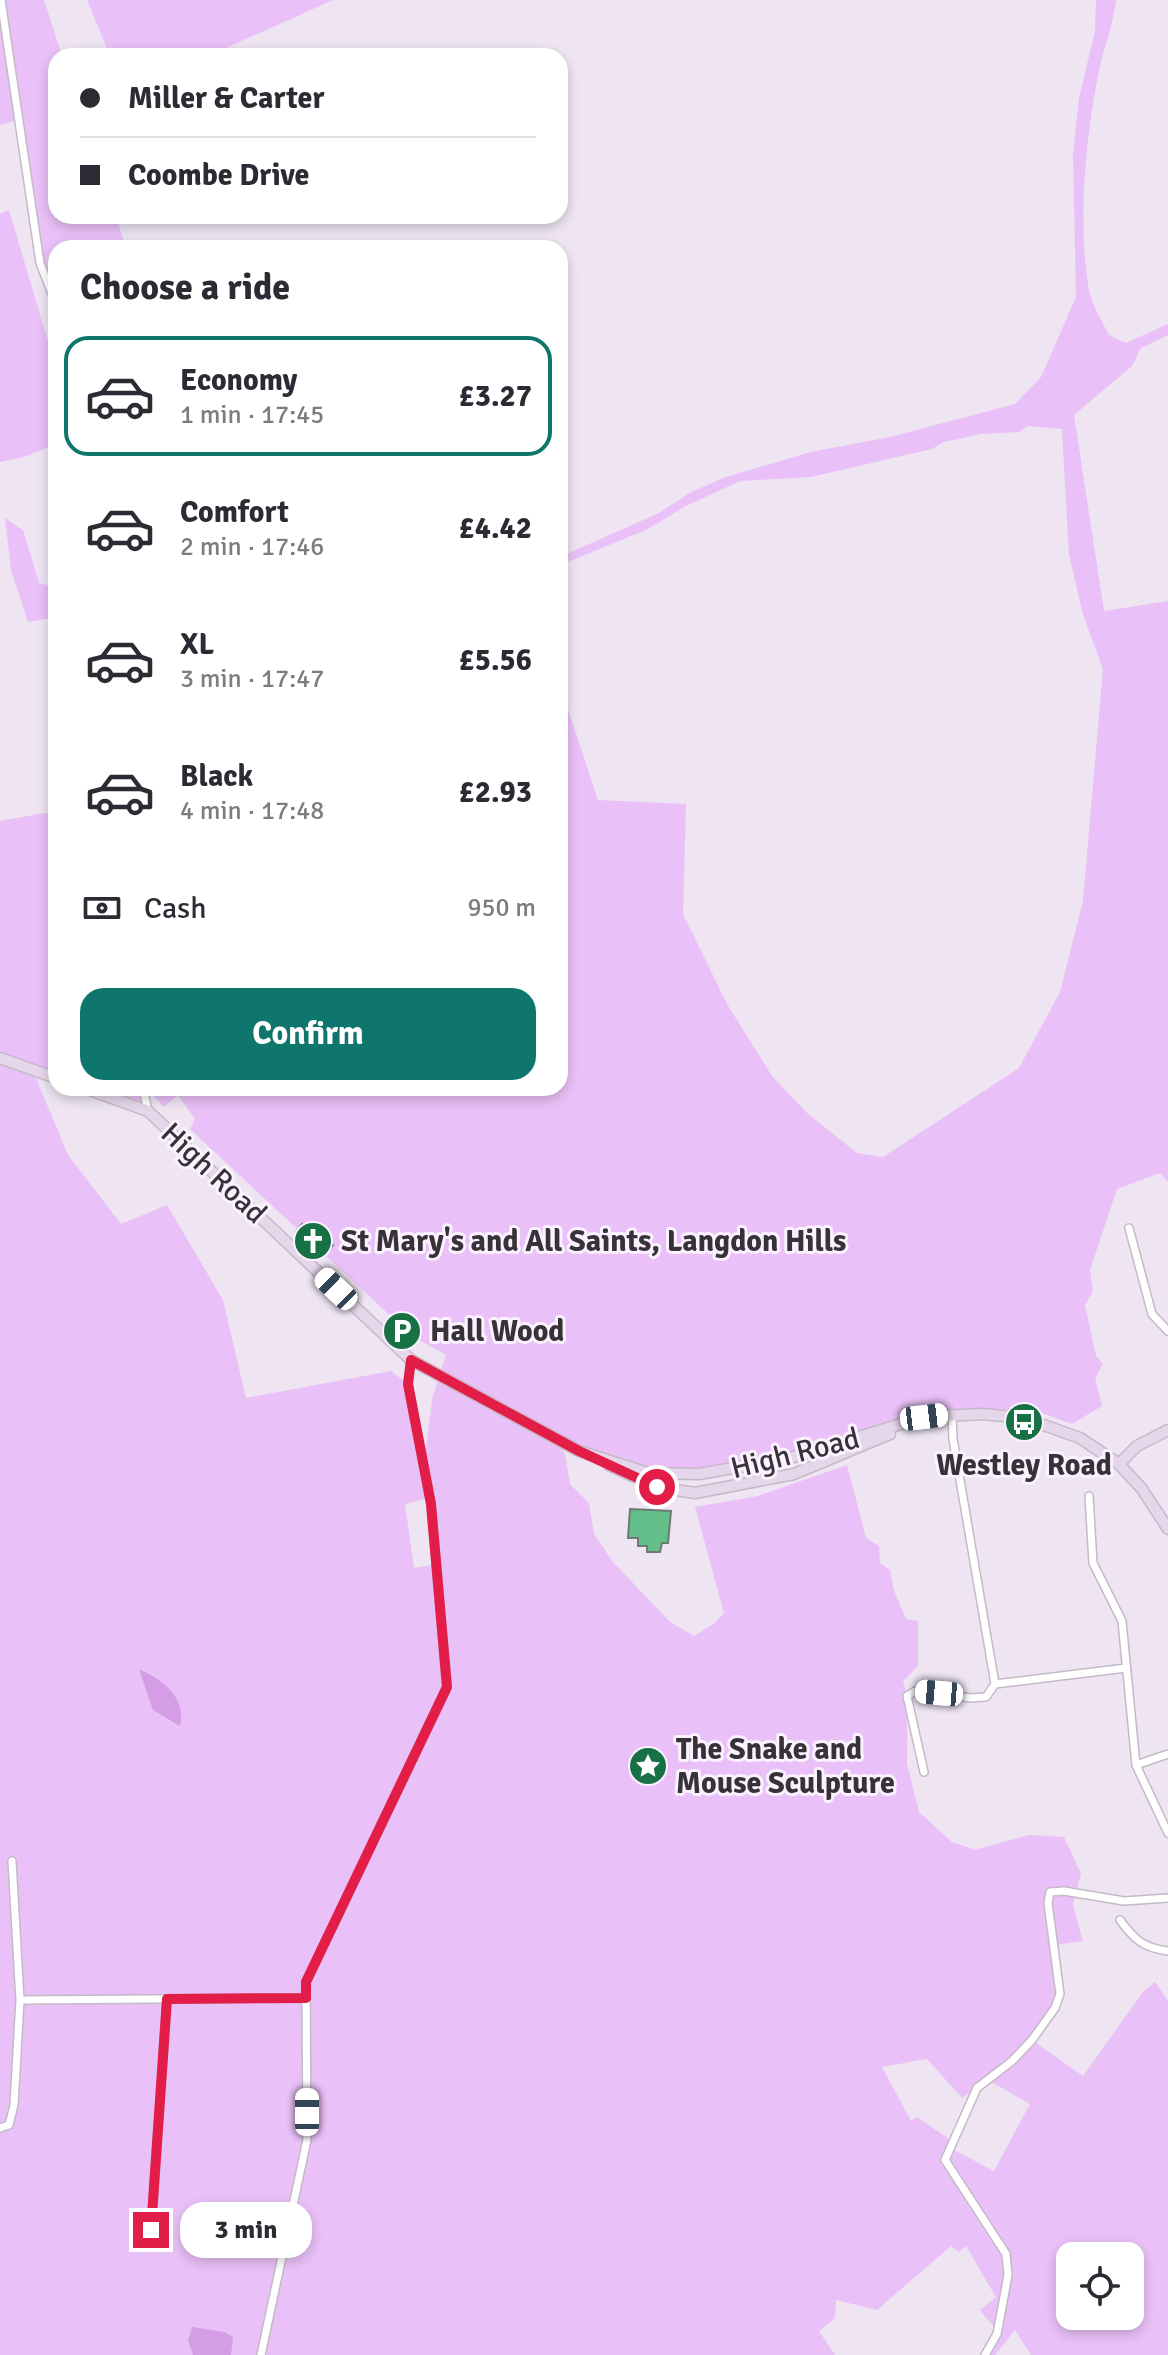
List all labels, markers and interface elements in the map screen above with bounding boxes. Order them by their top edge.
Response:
text: Miller & Carter [128,80,324,117]
text: Coombe Drive [128,157,310,194]
text: Choose a ride [80,265,290,310]
icon: car [84,360,156,432]
text: Economy [180,362,297,399]
text: £3.27 [459,378,532,415]
text: 1 min · 17:45 [180,399,324,431]
icon: car [84,492,156,564]
text: Comfort [180,494,289,531]
text: £4.42 [459,510,532,547]
text: 2 min · 17:46 [180,531,324,563]
icon: car [84,624,156,696]
text: XL [180,626,214,663]
text: £5.56 [459,642,532,679]
text: 3 min · 17:47 [180,663,324,695]
icon: car [84,756,156,828]
text: Black [180,758,253,795]
text: £2.93 [459,774,532,811]
text: 4 min · 17:48 [180,795,324,827]
icon: cash [80,886,124,930]
text: Cash [144,890,207,927]
text: 950 m [467,892,536,924]
button: Confirm [80,988,536,1080]
street label: High Road [153,1115,274,1232]
church icon: St Mary's and All Saints, Langdon Hills [292,1220,334,1262]
place label: St Mary's and All Saints, Langdon Hills [341,1223,846,1260]
car [310,1264,362,1314]
parking icon: Hall Wood [381,1310,423,1352]
place label: Hall Wood [430,1313,565,1350]
bus stop icon: Westley Road [1003,1401,1045,1443]
car [899,1402,949,1432]
street label: High Road [727,1420,863,1487]
place label: Westley Road [936,1447,1112,1484]
route start [639,1469,675,1505]
car [914,1679,964,1707]
place label: The Snake and Mouse Sculpture [676,1731,895,1802]
place icon: The Snake and Mouse Sculpture [627,1745,669,1787]
car [295,2088,319,2136]
callout: 3 min [179,2202,311,2258]
route end [133,2212,169,2248]
text: 3 min [215,2214,277,2246]
map controls [1056,2242,1144,2330]
button: locate [1056,2242,1144,2330]

